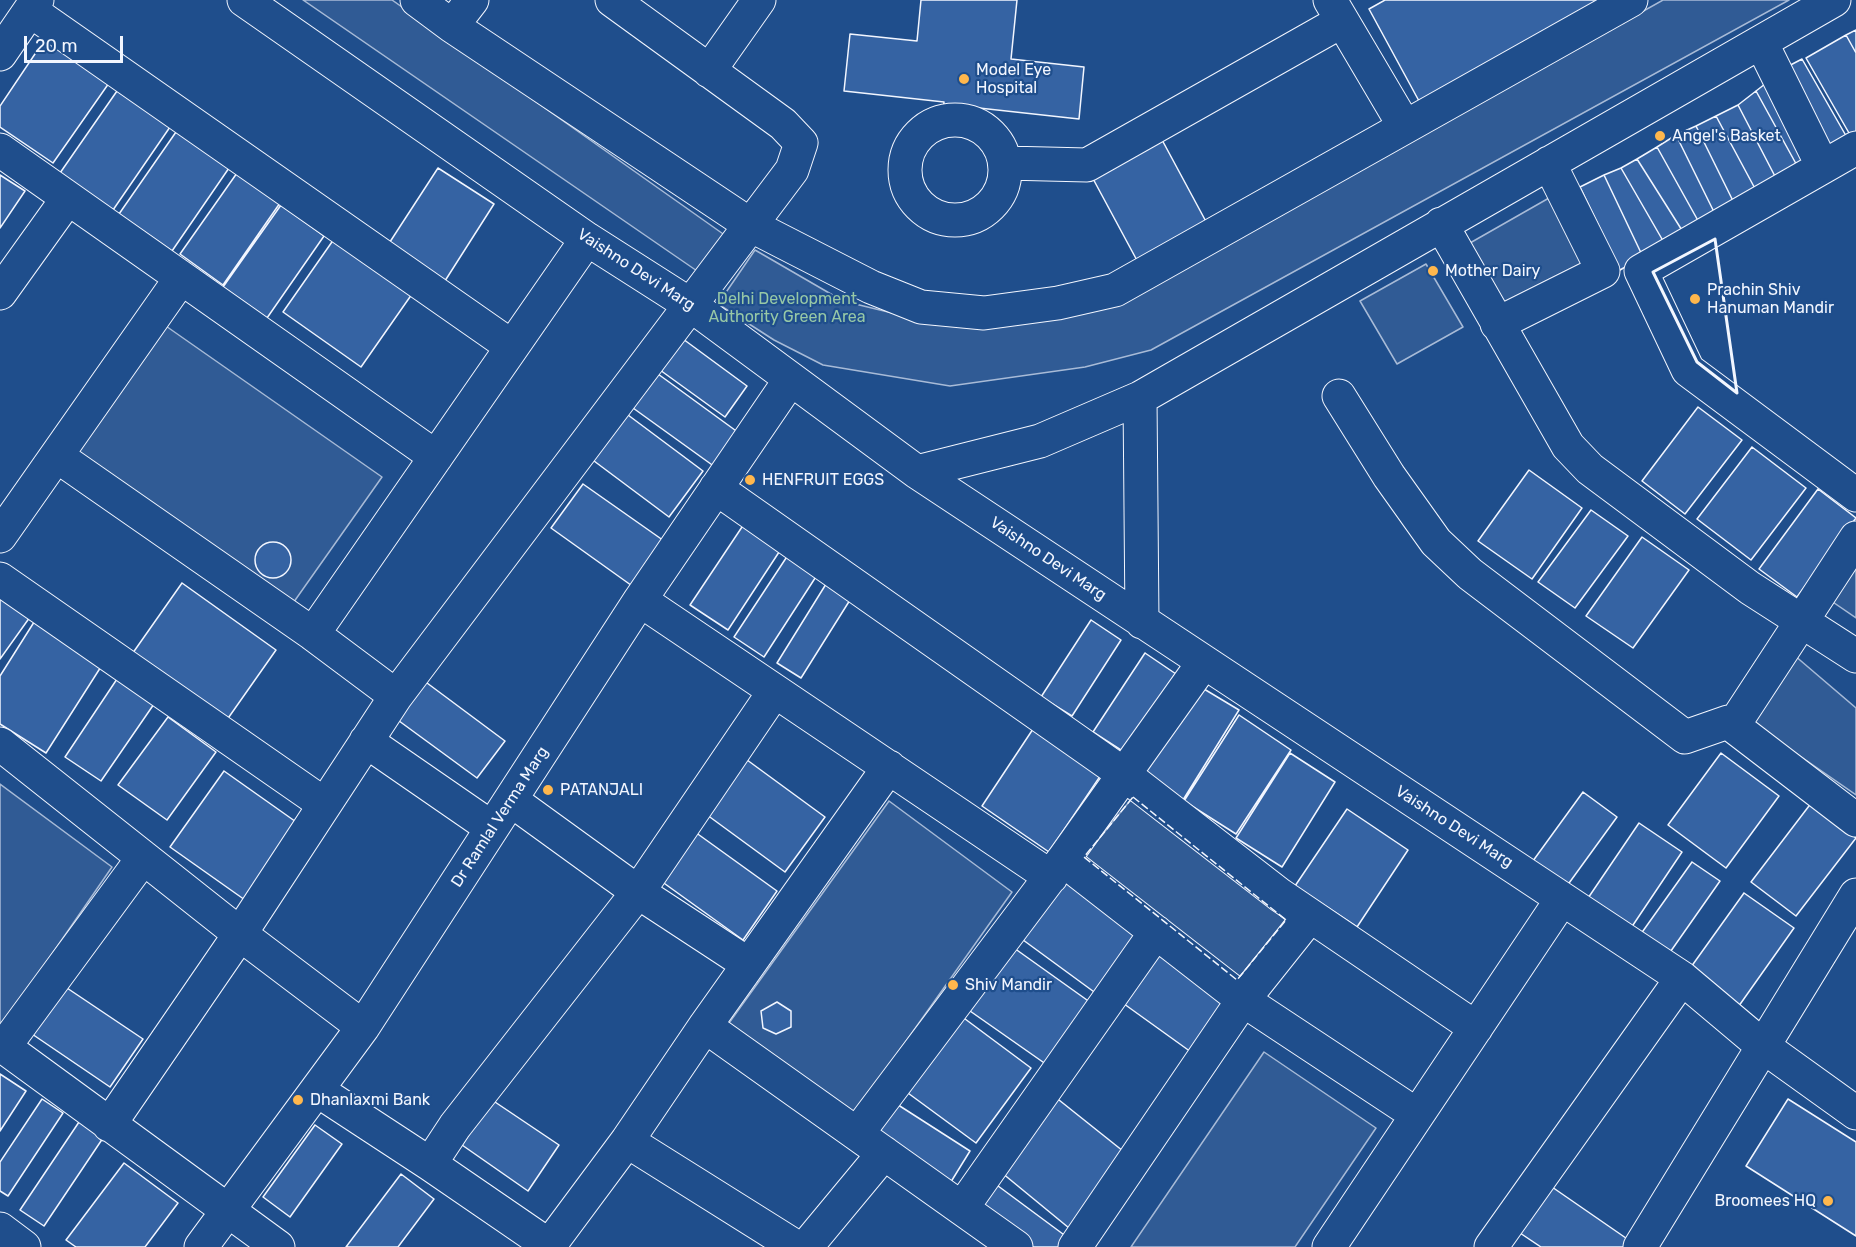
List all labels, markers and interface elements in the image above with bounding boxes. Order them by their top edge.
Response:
scale bar [27,24,126,62]
text: 20 m [35,35,77,57]
place label: Model Eye Hospital [976,60,1051,98]
marker: Model Eye Hospital [957,72,971,86]
place label: Angel's Basket [1672,126,1781,146]
marker: Angel's Basket [1653,129,1667,143]
street label: Vaishno Devi Marg [574,225,698,315]
place label: Mother Dairy [1445,261,1540,281]
marker: Mother Dairy [1426,264,1440,278]
place label: Prachin Shiv Hanuman Mandir [1707,280,1834,318]
park label: Delhi Development Authority Green Area [708,289,866,327]
marker: Prachin Shiv Hanuman Mandir [1688,292,1702,306]
place label: HENFRUIT EGGS [762,470,884,490]
marker: HENFRUIT EGGS [743,473,757,487]
street label: Vaishno Devi Marg [986,513,1110,605]
street label: Dr Ramlal Verma Marg [447,743,553,891]
place label: PATANJALI [560,780,643,800]
street label: Vaishno Devi Marg [1392,782,1516,872]
marker: PATANJALI [541,783,555,797]
place label: Shiv Mandir [965,975,1052,995]
marker: Shiv Mandir [946,978,960,992]
place label: Dhanlaxmi Bank [310,1090,430,1110]
marker: Dhanlaxmi Bank [291,1093,305,1107]
place label: Broomees HQ [1715,1191,1816,1211]
marker: Broomees HQ [1821,1194,1835,1208]

